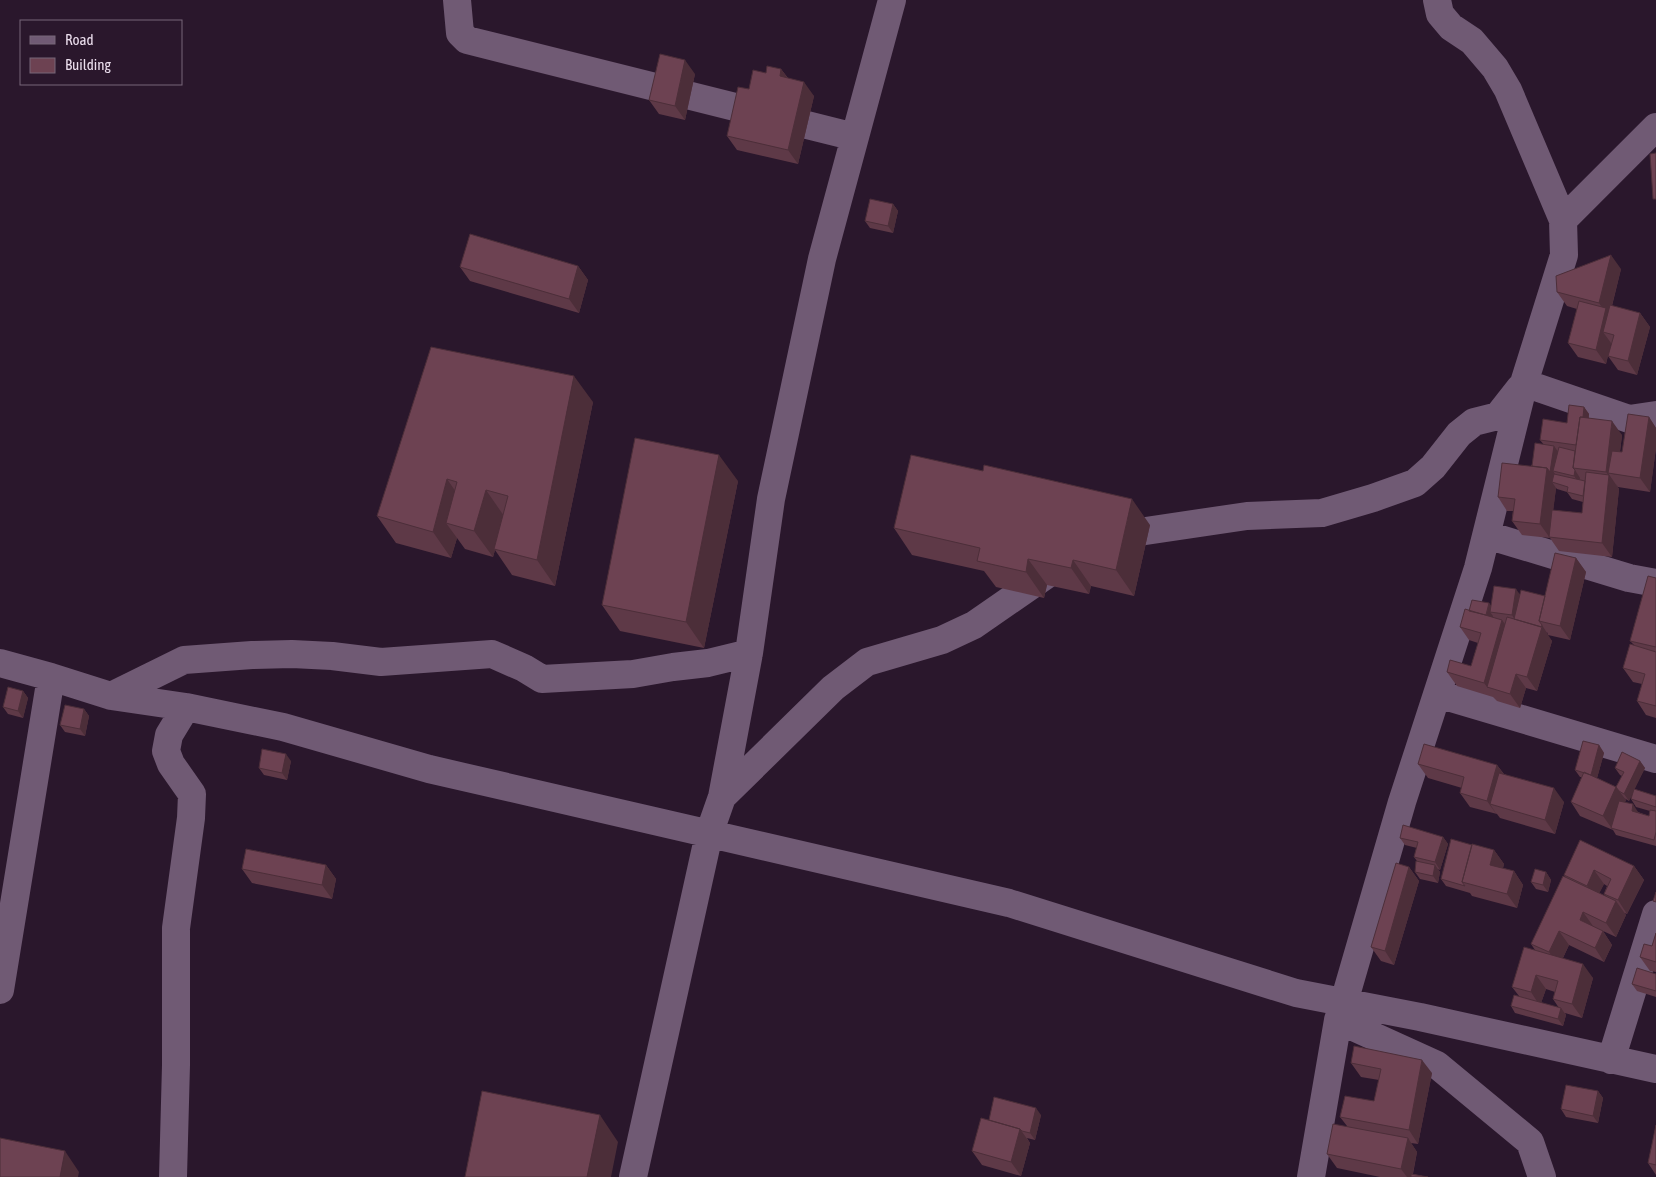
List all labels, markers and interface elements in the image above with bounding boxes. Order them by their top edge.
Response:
legend [20,20,182,85]
text: Road [65,31,94,48]
text: Building [65,56,111,73]

